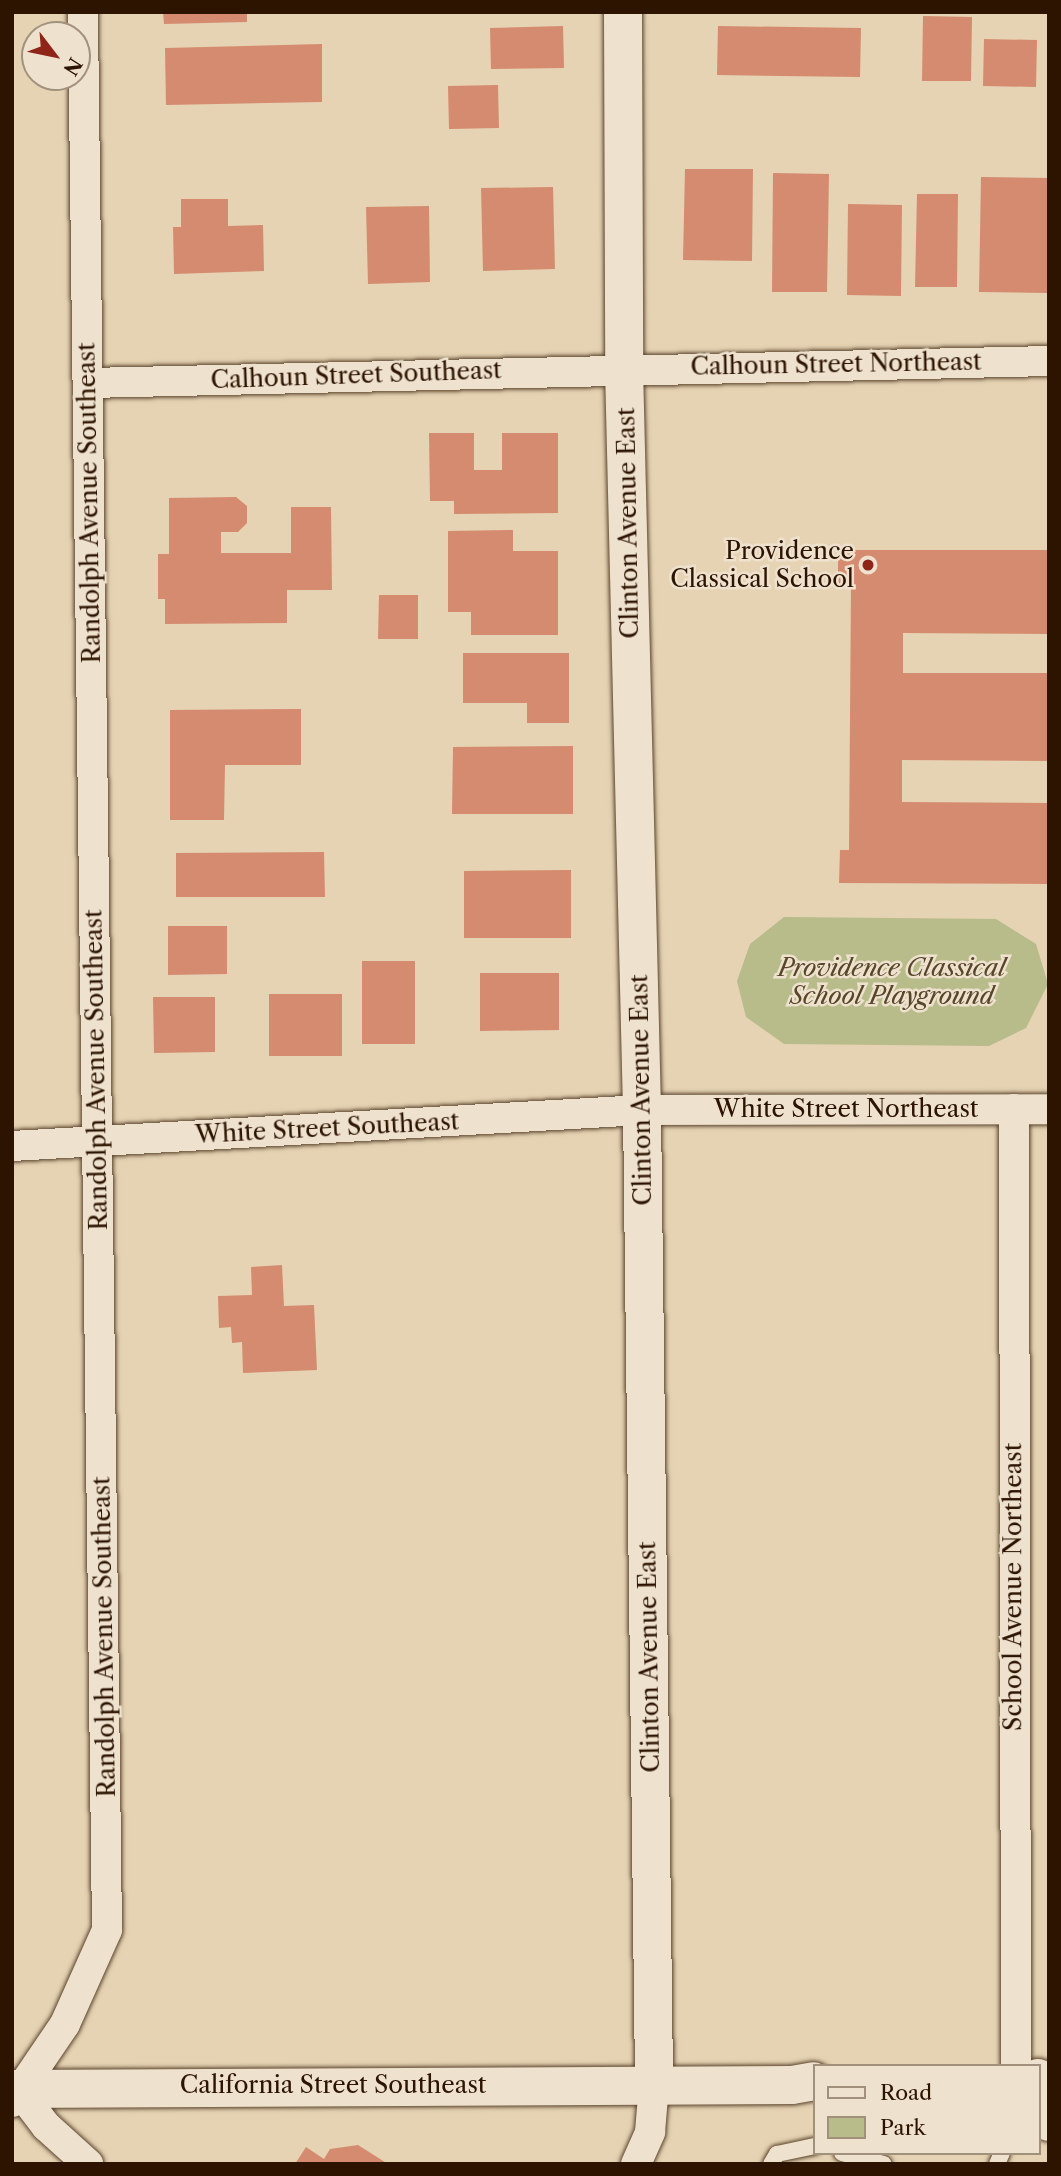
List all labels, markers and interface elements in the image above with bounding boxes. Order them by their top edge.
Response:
north arrow [21,21,91,91]
text: N [58,53,87,79]
street label: Randolph Avenue Southeast [72,342,106,664]
street label: Calhoun Street Northeast [690,347,982,381]
street label: Calhoun Street Southeast [210,356,502,394]
street label: Clinton Avenue East [612,407,644,639]
place label: Providence Classical School [670,537,854,593]
marker: Providence Classical School [860,557,876,573]
street label: Randolph Avenue Southeast [79,909,113,1231]
park label: Providence Classical School Playground [778,954,1006,1010]
street label: Clinton Avenue East [625,974,657,1206]
street label: White Street Northeast [714,1095,978,1123]
street label: White Street Southeast [194,1107,460,1149]
street label: School Avenue Northeast [999,1442,1027,1732]
street label: Randolph Avenue Southeast [87,1476,121,1798]
street label: Clinton Avenue East [633,1541,665,1773]
legend [813,2064,1040,2155]
street label: California Street Southeast [180,2071,486,2099]
text: Road [880,2080,932,2105]
text: Park [880,2115,926,2140]

